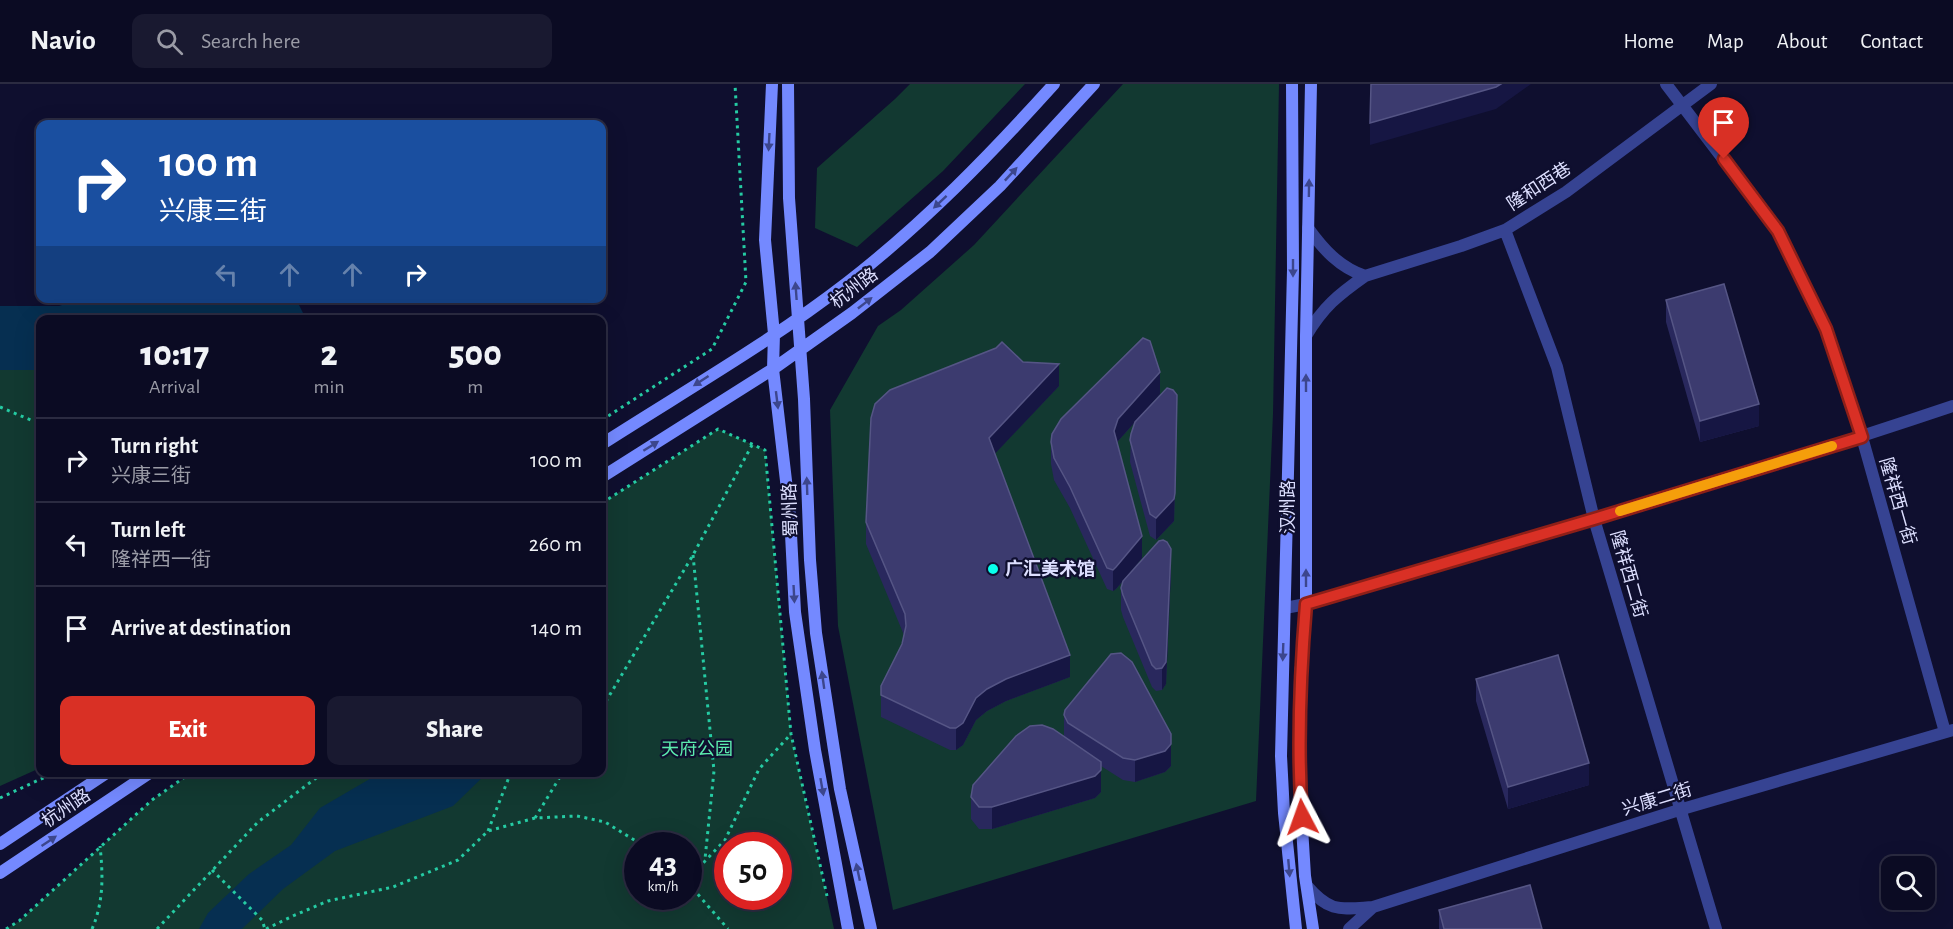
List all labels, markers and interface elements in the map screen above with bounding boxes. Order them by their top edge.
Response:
search box [132,14,552,68]
icon: search [153,25,186,58]
text: Navio [30,27,96,55]
text: Search here [201,30,300,52]
text: Home [1623,31,1674,52]
text: Map [1707,31,1744,52]
text: About [1777,31,1827,52]
text: Contact [1860,31,1923,52]
pin [1698,97,1749,159]
icon: arrive [1707,106,1740,139]
one-way arrow [765,133,774,152]
text: 100 m [159,142,258,184]
icon: right [60,144,138,222]
street label: 隆和西巷 [1503,158,1575,214]
one-way arrow [1004,167,1017,182]
one-way arrow [1304,178,1313,197]
one-way arrow [933,195,948,209]
text: 兴康三街 [159,198,267,225]
icon: left [210,258,243,291]
icon: ahead [273,258,306,291]
icon: ahead [336,258,369,291]
icon: right [399,258,432,291]
one-way arrow [1288,259,1298,278]
street label: 杭州路 [826,264,882,312]
one-way arrow [791,282,800,301]
one-way arrow [858,297,873,309]
text: 10:17 [140,336,209,372]
text: 2 [320,336,338,372]
text: 500 [449,336,502,372]
one-way arrow [1301,373,1311,392]
one-way arrow [693,375,709,387]
text: Arrival [149,377,200,397]
text: min [313,377,345,397]
text: m [467,377,483,397]
one-way arrow [772,390,782,409]
text: Turn right [111,435,198,457]
one-way arrow [643,441,659,452]
icon: right [60,444,93,477]
text: 100 m [530,449,582,471]
street label: 隆祥西一街 [1876,455,1920,547]
text: 兴康三街 [111,466,191,486]
one-way arrow [803,477,812,496]
street label: 汉州路 [1278,480,1298,534]
street label: 蜀州路 [779,483,801,537]
text: Turn left [111,519,185,541]
icon: left [60,528,93,561]
street label: 隆祥西二街 [1607,528,1651,620]
text: 260 m [529,533,582,555]
text: 隆祥西一街 [111,550,211,570]
place label: 广汇美术馆 [1005,559,1095,579]
marker: 广汇美术馆 [986,562,1000,576]
one-way arrow [1301,568,1311,587]
one-way arrow [790,584,799,603]
icon: arrive [60,612,93,645]
text: Arrive at destination [111,617,291,639]
text: 140 m [531,617,582,639]
one-way arrow [1279,643,1288,662]
one-way arrow [818,671,827,690]
button: Exit [60,696,315,765]
button: Share [327,696,582,765]
park label: 天府公园 [661,739,733,759]
one-way arrow [818,777,827,796]
street label: 兴康二街 [1620,779,1694,819]
street label: 杭州路 [38,785,94,831]
position arrow [1270,785,1334,849]
speed limit sign: 50 [714,832,792,910]
one-way arrow [41,835,57,846]
text: 43 [649,849,677,879]
map controls [1881,856,1935,910]
button: search [1881,856,1935,910]
one-way arrow [1284,859,1294,878]
one-way arrow [853,862,862,881]
text: km/h [648,879,678,894]

